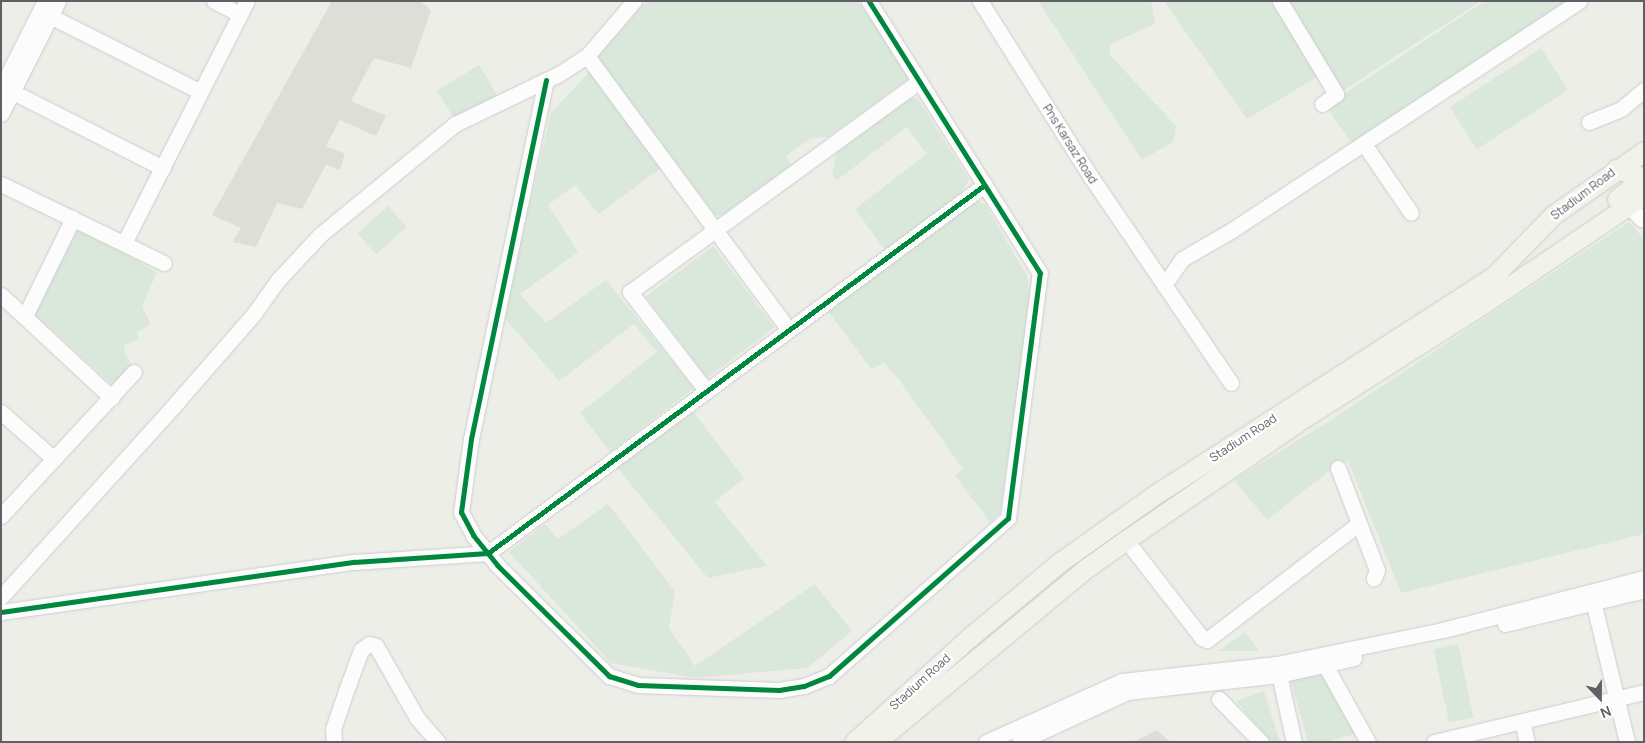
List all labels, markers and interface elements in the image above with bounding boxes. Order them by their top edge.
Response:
street label: Pns Karsaz Road [1040,102,1100,186]
street label: Stadium Road [1548,165,1618,223]
street label: Stadium Road [1207,411,1279,465]
street label: Stadium Road [887,651,953,713]
north arrow [1575,673,1625,723]
text: N [1598,702,1614,723]

